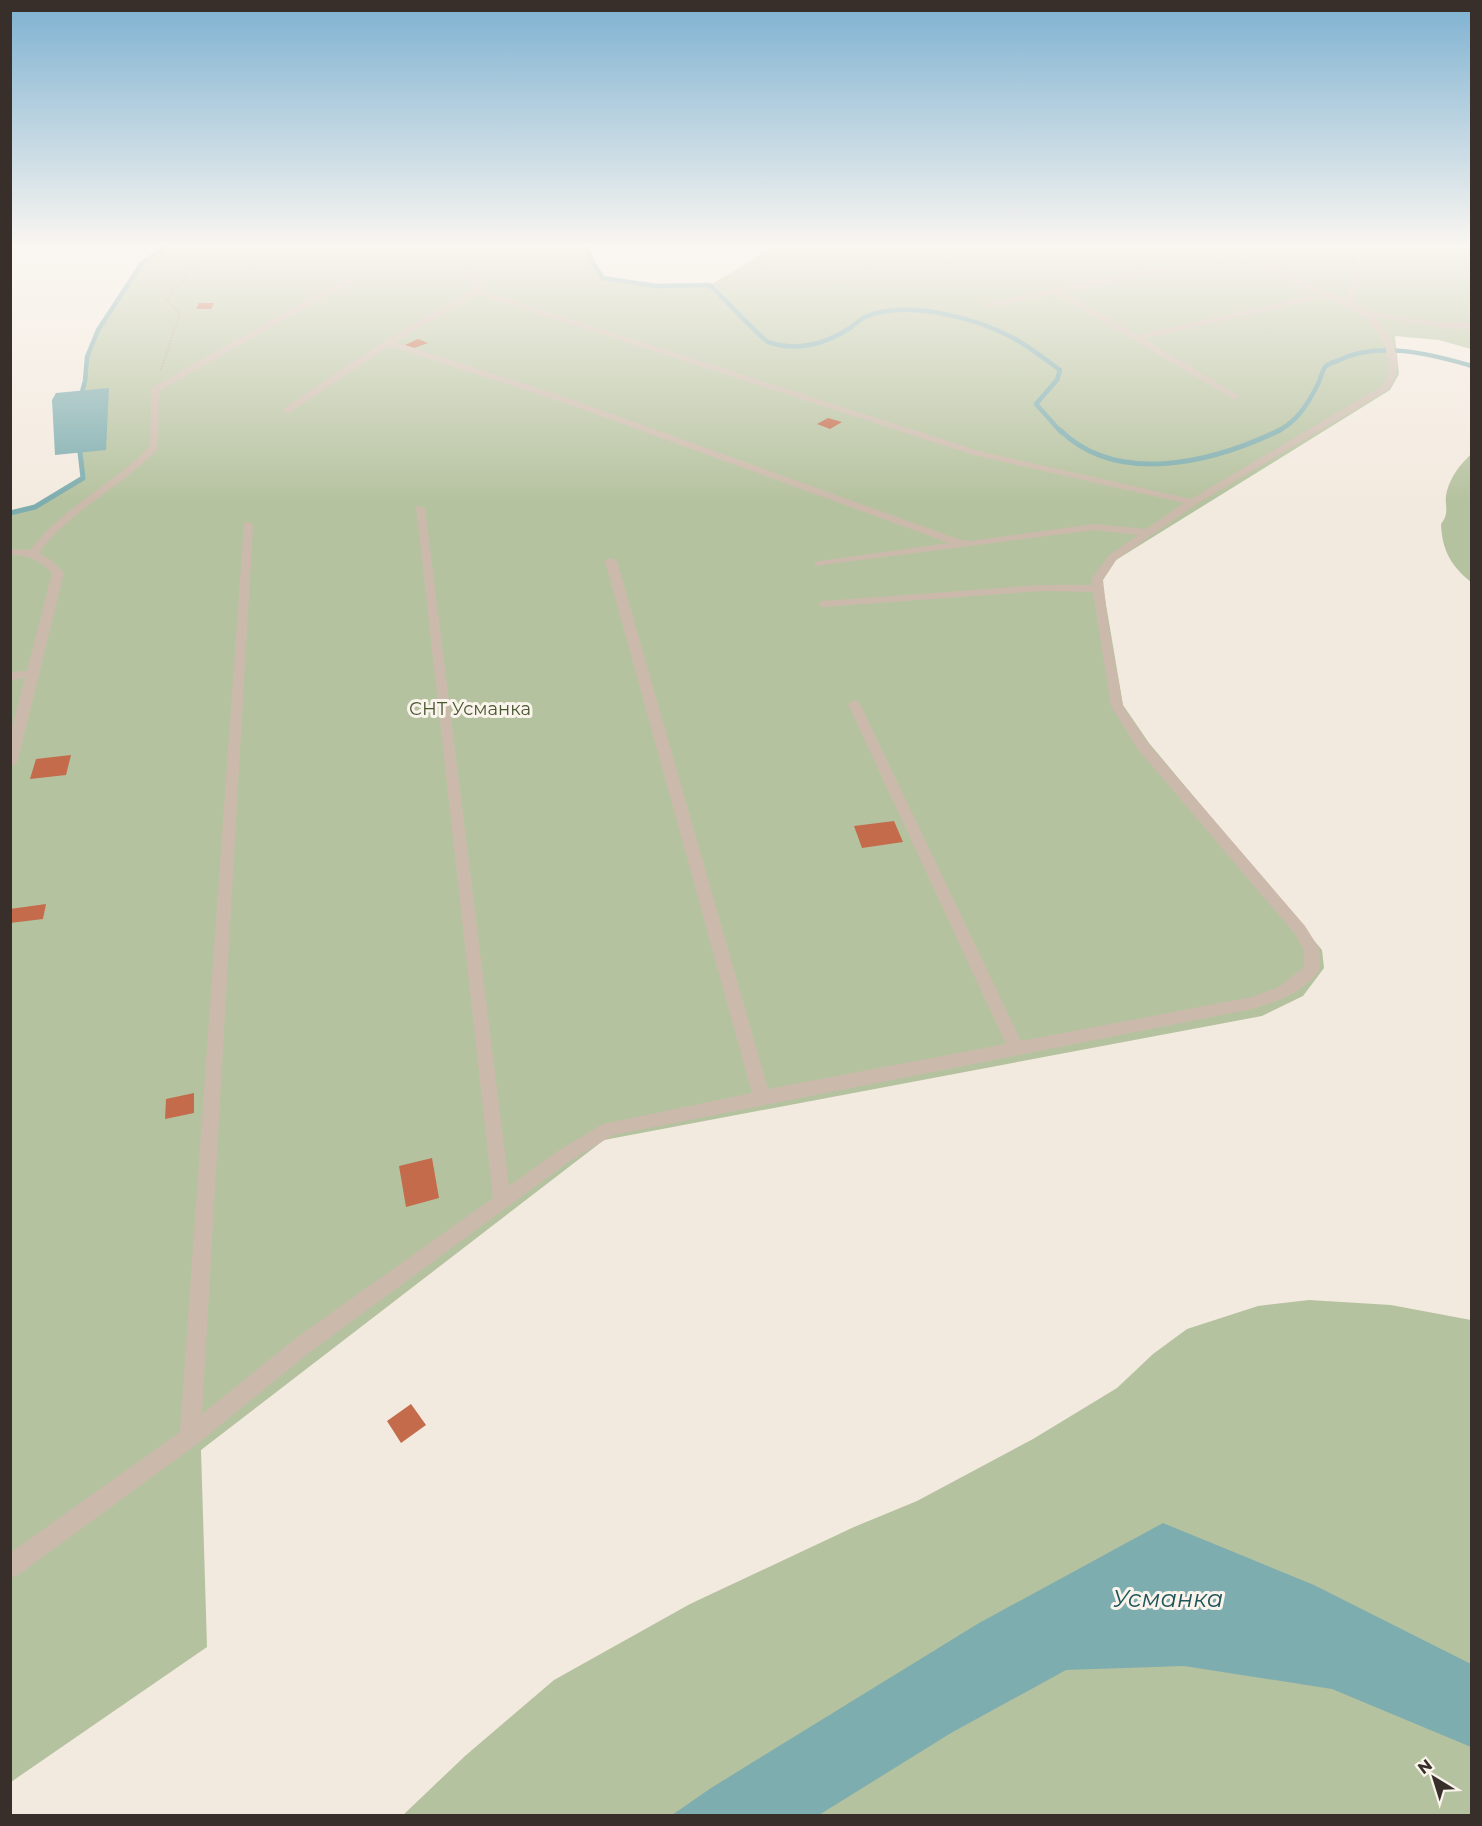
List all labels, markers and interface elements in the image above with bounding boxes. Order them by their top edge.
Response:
park label: СНТ Усманка [409,698,531,720]
water label: Усманка [1113,1584,1223,1613]
north arrow [1404,1748,1464,1808]
text: N [1414,1755,1436,1778]

